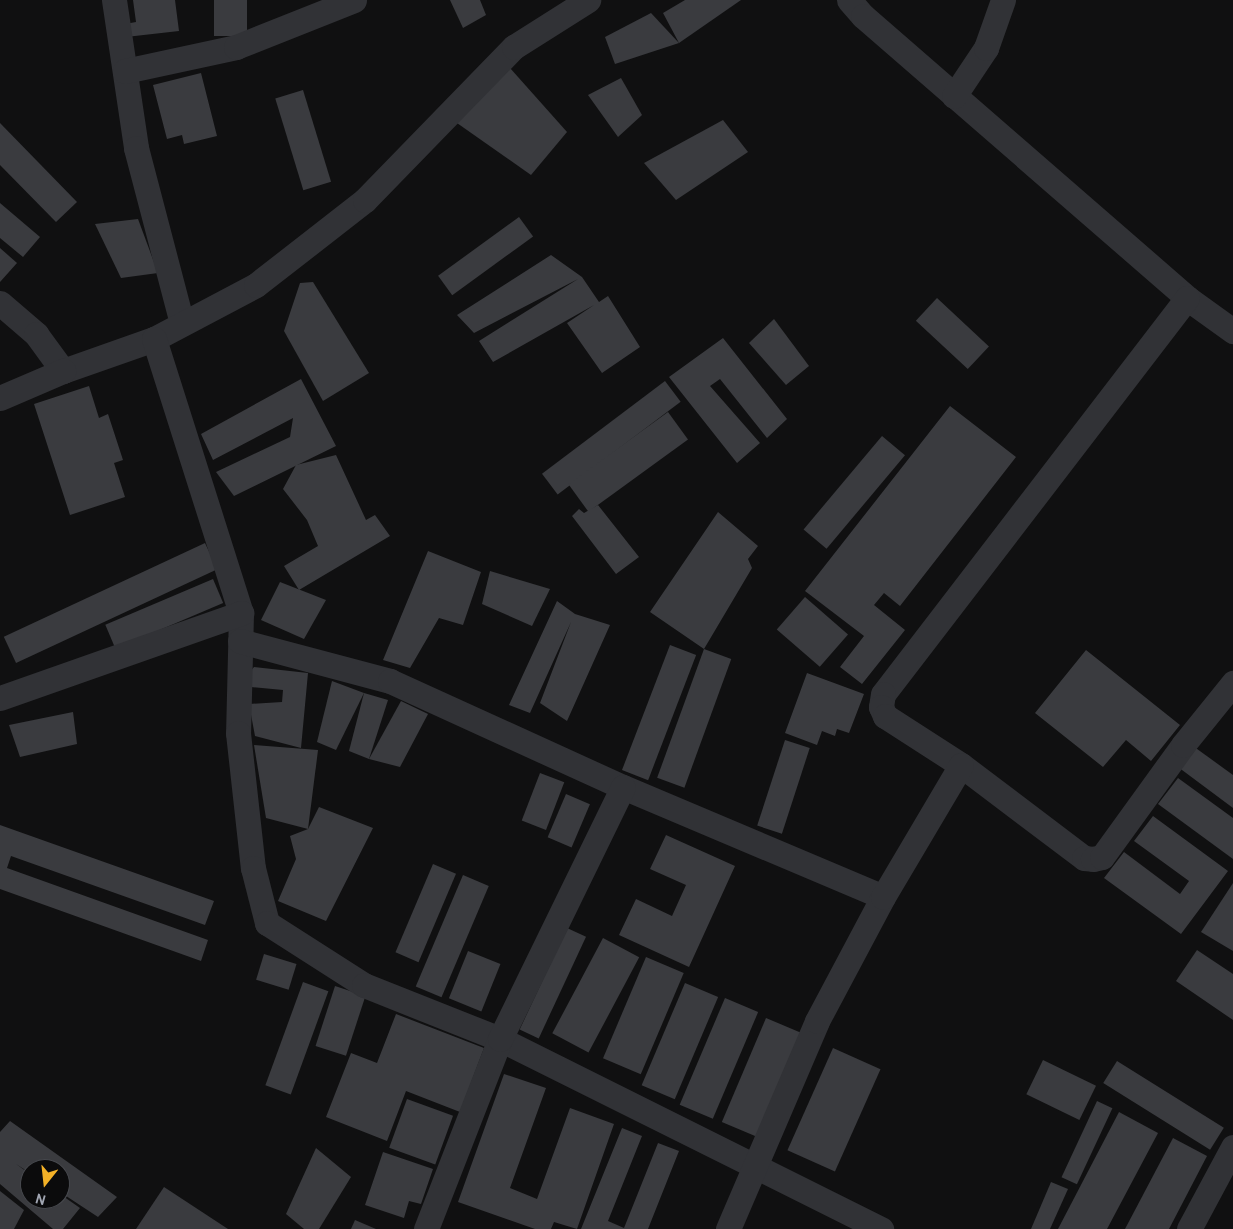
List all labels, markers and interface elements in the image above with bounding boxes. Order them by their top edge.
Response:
north arrow [20,1159,70,1209]
text: N [34,1188,48,1207]

